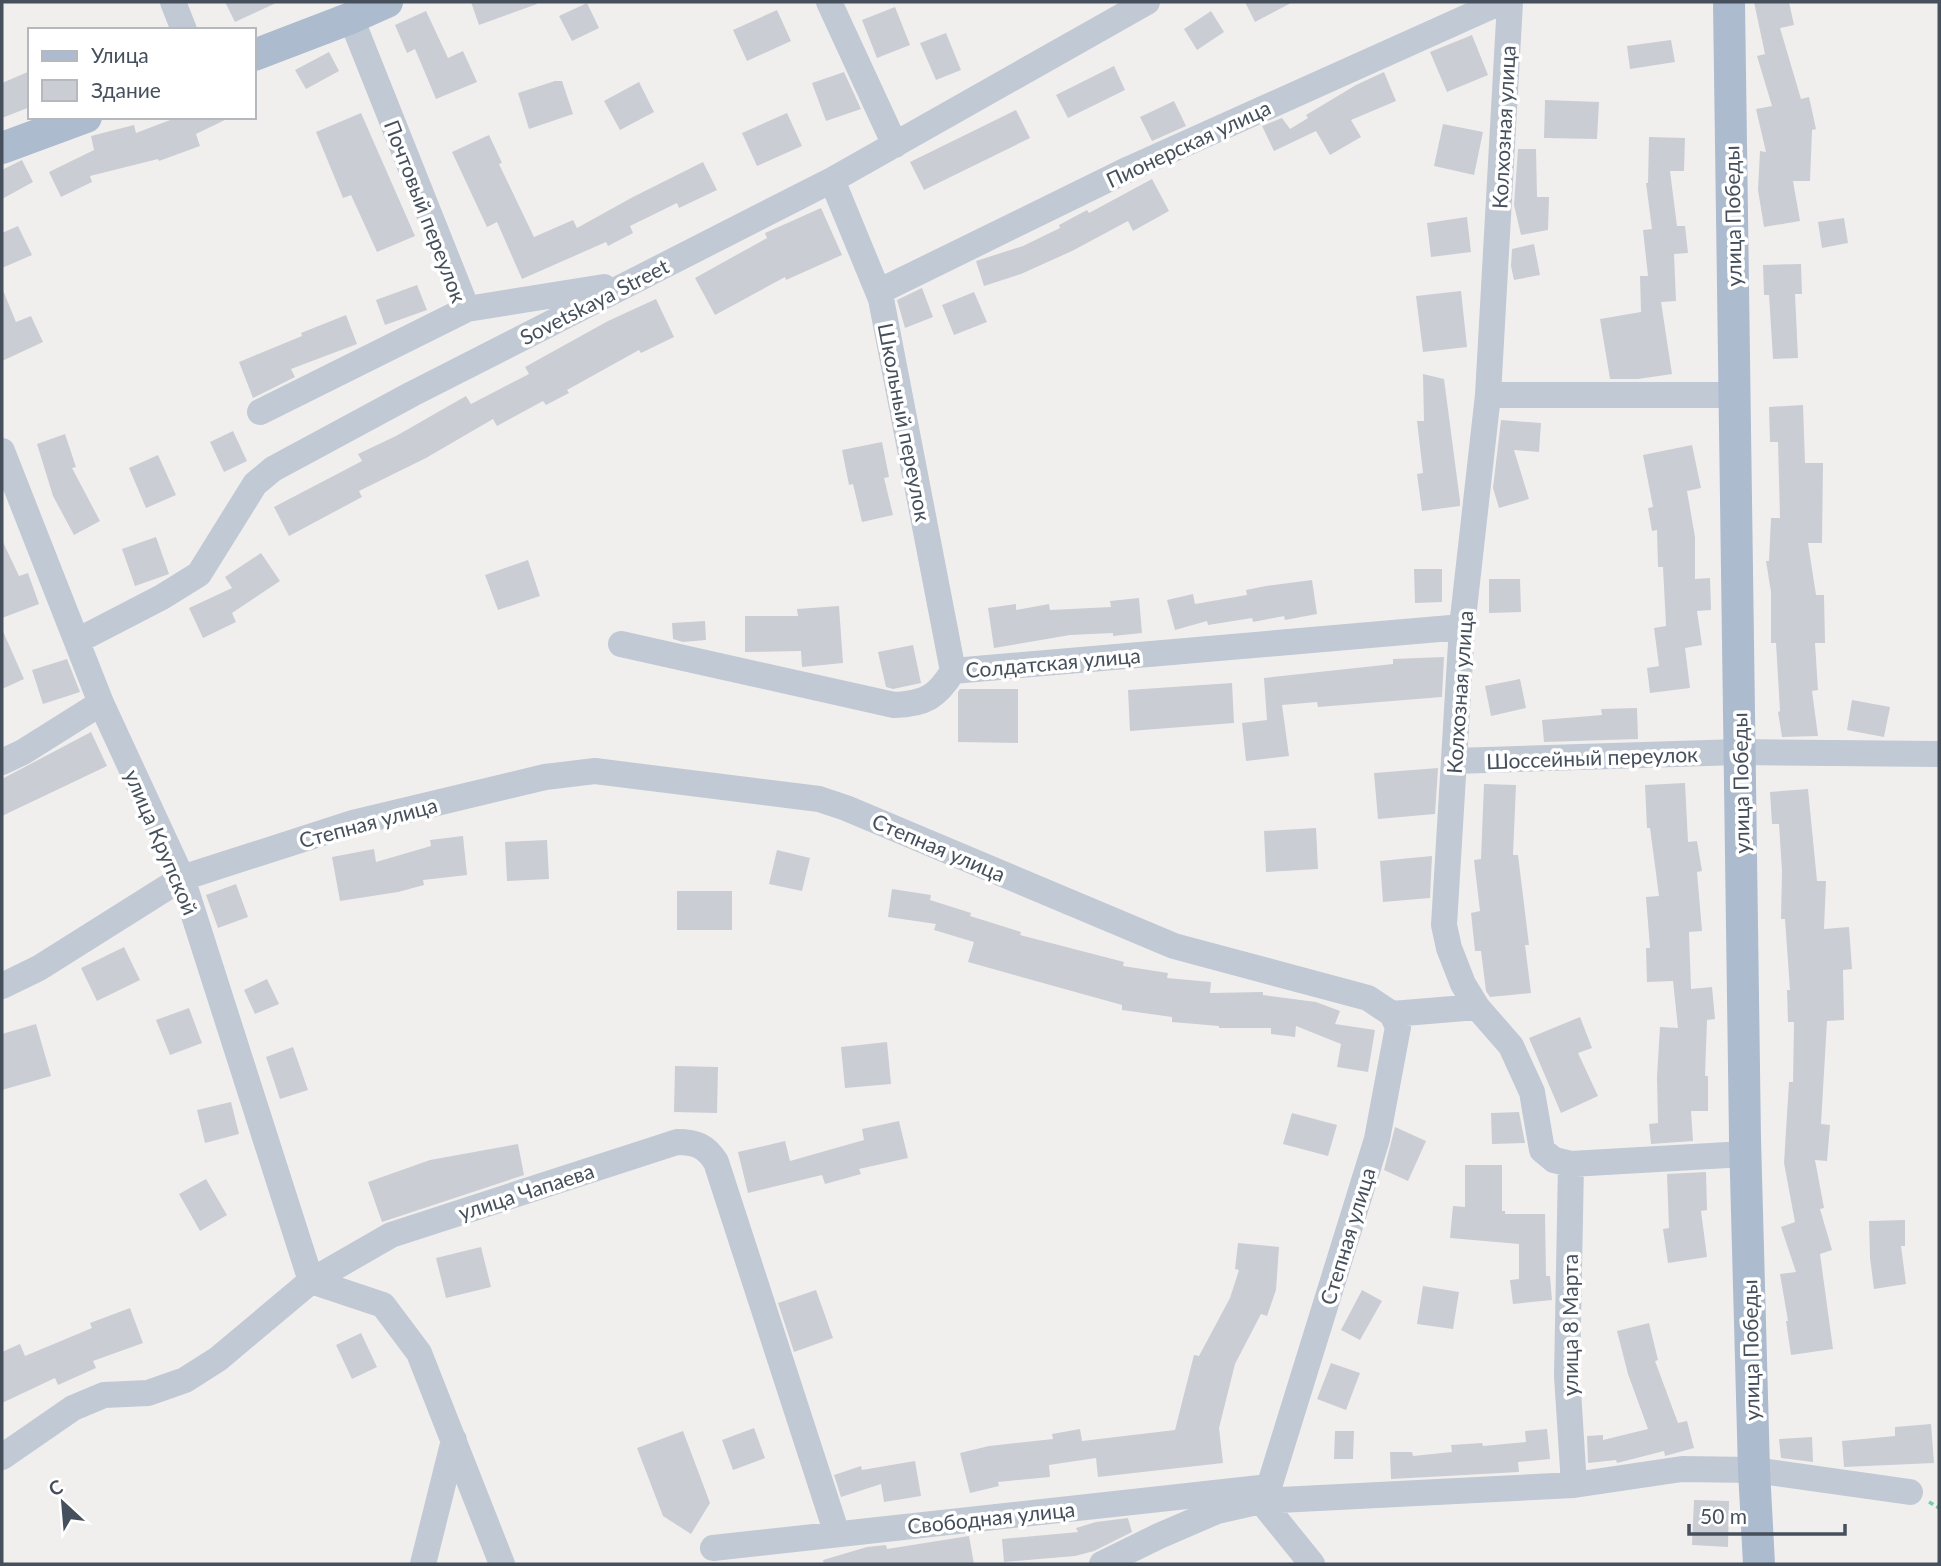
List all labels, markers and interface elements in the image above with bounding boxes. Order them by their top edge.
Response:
legend [28,28,256,119]
text: Улица [91,42,149,67]
street label: Колхозная улица [1486,45,1520,209]
text: Здание [91,77,161,102]
street label: Пионерская улица [1102,94,1274,192]
street label: Почтовый переулок [380,116,472,306]
street label: улица Победы [1718,145,1746,287]
street label: Sovetskaya Street [515,252,673,349]
street label: Школьный переулок [873,321,937,523]
street label: Колхозная улица [1441,610,1477,774]
street label: Солдатская улица [965,642,1141,682]
street label: улица Победы [1726,712,1754,854]
street label: Шоссейный переулок [1486,741,1698,773]
street label: улица Крупской [120,766,204,918]
street label: Степная улица [296,792,440,852]
street label: Степная улица [869,808,1009,886]
street label: улица Чапаева [455,1157,597,1225]
street label: Степная улица [1314,1164,1380,1308]
street label: улица 8 Марта [1557,1254,1582,1396]
street label: улица Победы [1736,1279,1764,1421]
north arrow [28,1468,98,1538]
text: С [45,1474,66,1500]
scale bar [1689,1492,1845,1536]
street label: Свободная улица [906,1496,1076,1538]
text: 50 m [1700,1503,1747,1528]

